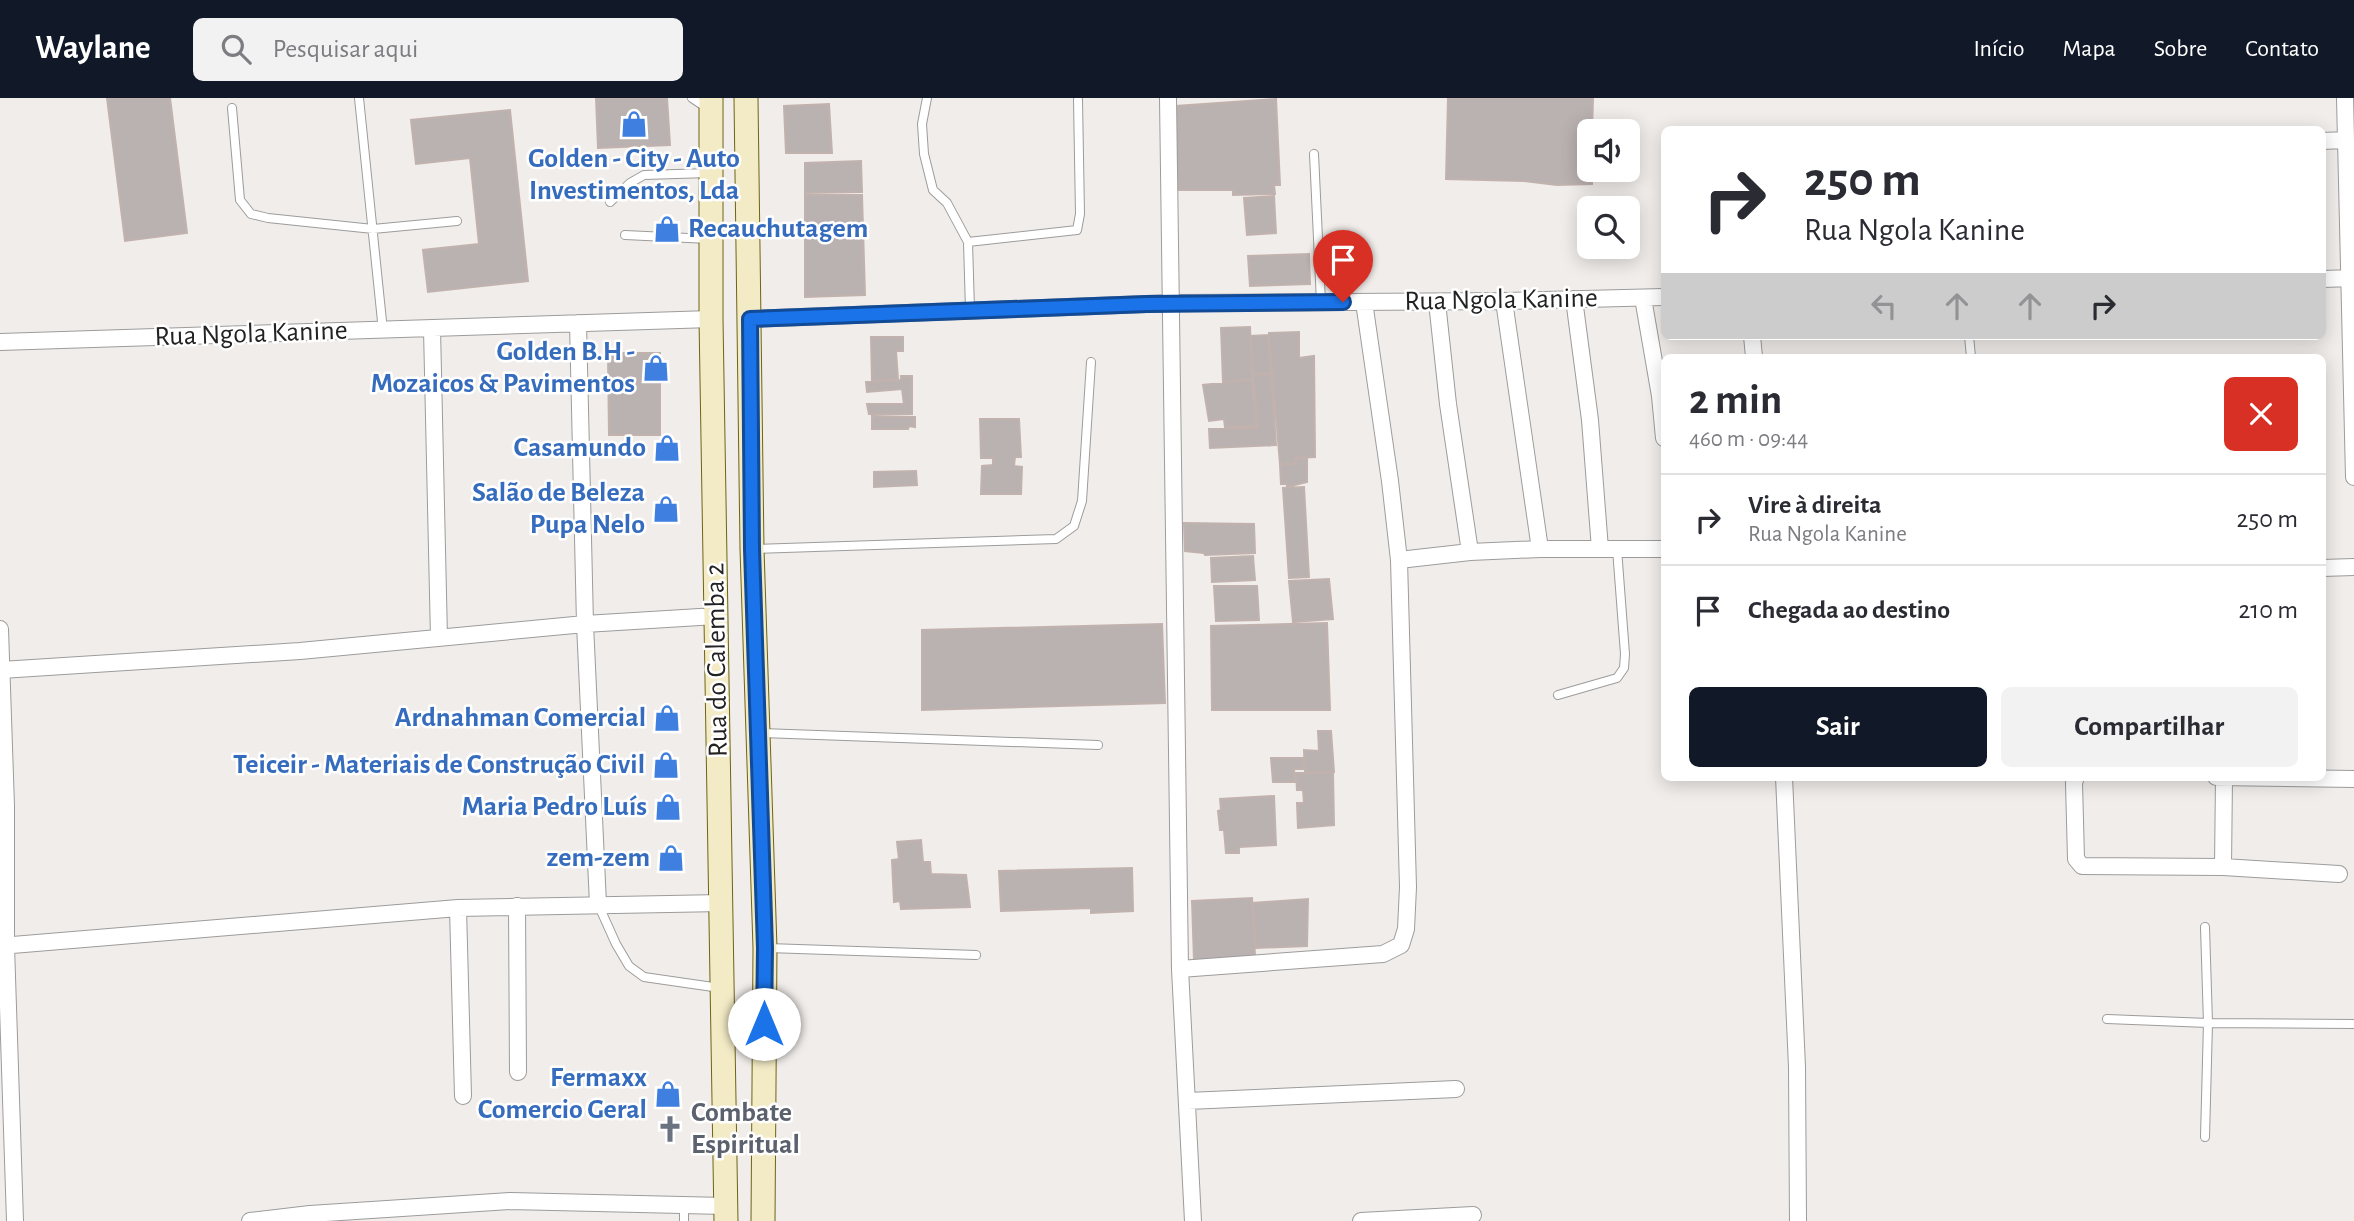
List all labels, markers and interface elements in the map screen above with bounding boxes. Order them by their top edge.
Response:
search box [193,18,683,81]
icon: search [217,30,255,68]
text: Waylane [35,32,151,65]
text: Pesquisar aqui [273,36,418,62]
text: Início [1973,37,2025,61]
text: Mapa [2063,37,2116,61]
text: Sobre [2154,37,2207,61]
text: Contato [2245,37,2319,61]
shop icon: Golden - City - Auto Investimentos, Lda [619,109,649,139]
map controls [1577,119,1640,259]
button: sound [1577,119,1640,182]
place label: Golden - City - Auto Investimentos, Lda [528,145,740,205]
icon: right [1689,154,1780,245]
text: 250 m [1804,156,1921,205]
button: search [1577,196,1640,259]
shop icon: Recauchutagem [652,214,682,244]
text: Rua Ngola Kanine [1804,214,2025,246]
place label: Recauchutagem [688,215,868,243]
pin [1313,230,1373,302]
icon: arrive [1324,241,1362,279]
street label: Rua Ngola Kanine [1404,284,1598,316]
icon: left [1865,287,1903,325]
icon: ahead [1938,287,1976,325]
icon: ahead [2011,287,2049,325]
icon: right [2084,287,2122,325]
street label: Rua Ngola Kanine [154,317,348,351]
place label: Golden B.H - Mozaicos & Pavimentos [371,338,635,398]
shop icon: Golden B.H - Mozaicos & Pavimentos [641,353,671,383]
button: close [2224,377,2298,451]
text: 2 min [1689,379,1782,421]
text: 460 m · 09:44 [1689,428,1808,451]
shop icon: Casamundo [652,433,682,463]
place label: Casamundo [514,434,646,462]
place label: Salão de Beleza Pupa Nelo [472,479,645,539]
text: Vire à direita [1748,492,1882,518]
shop icon: Salão de Beleza Pupa Nelo [651,494,681,524]
icon: right [1689,501,1727,539]
text: 250 m [2236,506,2298,532]
text: Rua Ngola Kanine [1748,523,1907,546]
street label: Rua do Calemba 2 [701,563,733,757]
icon: arrive [1689,592,1727,630]
text: Chegada ao destino [1748,597,1950,623]
text: 210 m [2238,597,2298,623]
button: Sair [1689,687,1987,767]
button: Compartilhar [2001,687,2298,767]
shop icon: Ardnahman Comercial [652,703,682,733]
place label: Ardnahman Comercial [395,704,646,732]
shop icon: Teiceir - Materiais de Construção Civil [651,750,681,780]
place label: Teiceir - Materiais de Construção Civil [233,751,645,779]
shop icon: Maria Pedro Luís [653,792,683,822]
place label: Maria Pedro Luís [462,793,647,821]
shop icon: zem-zem [656,843,686,873]
place label: zem-zem [547,844,650,872]
position arrow [727,987,801,1061]
place label: Fermaxx Comercio Geral [478,1064,647,1124]
shop icon: Fermaxx Comercio Geral [653,1079,683,1109]
place label: Combate Espiritual [691,1099,800,1159]
church icon: Combate Espiritual [655,1114,685,1144]

